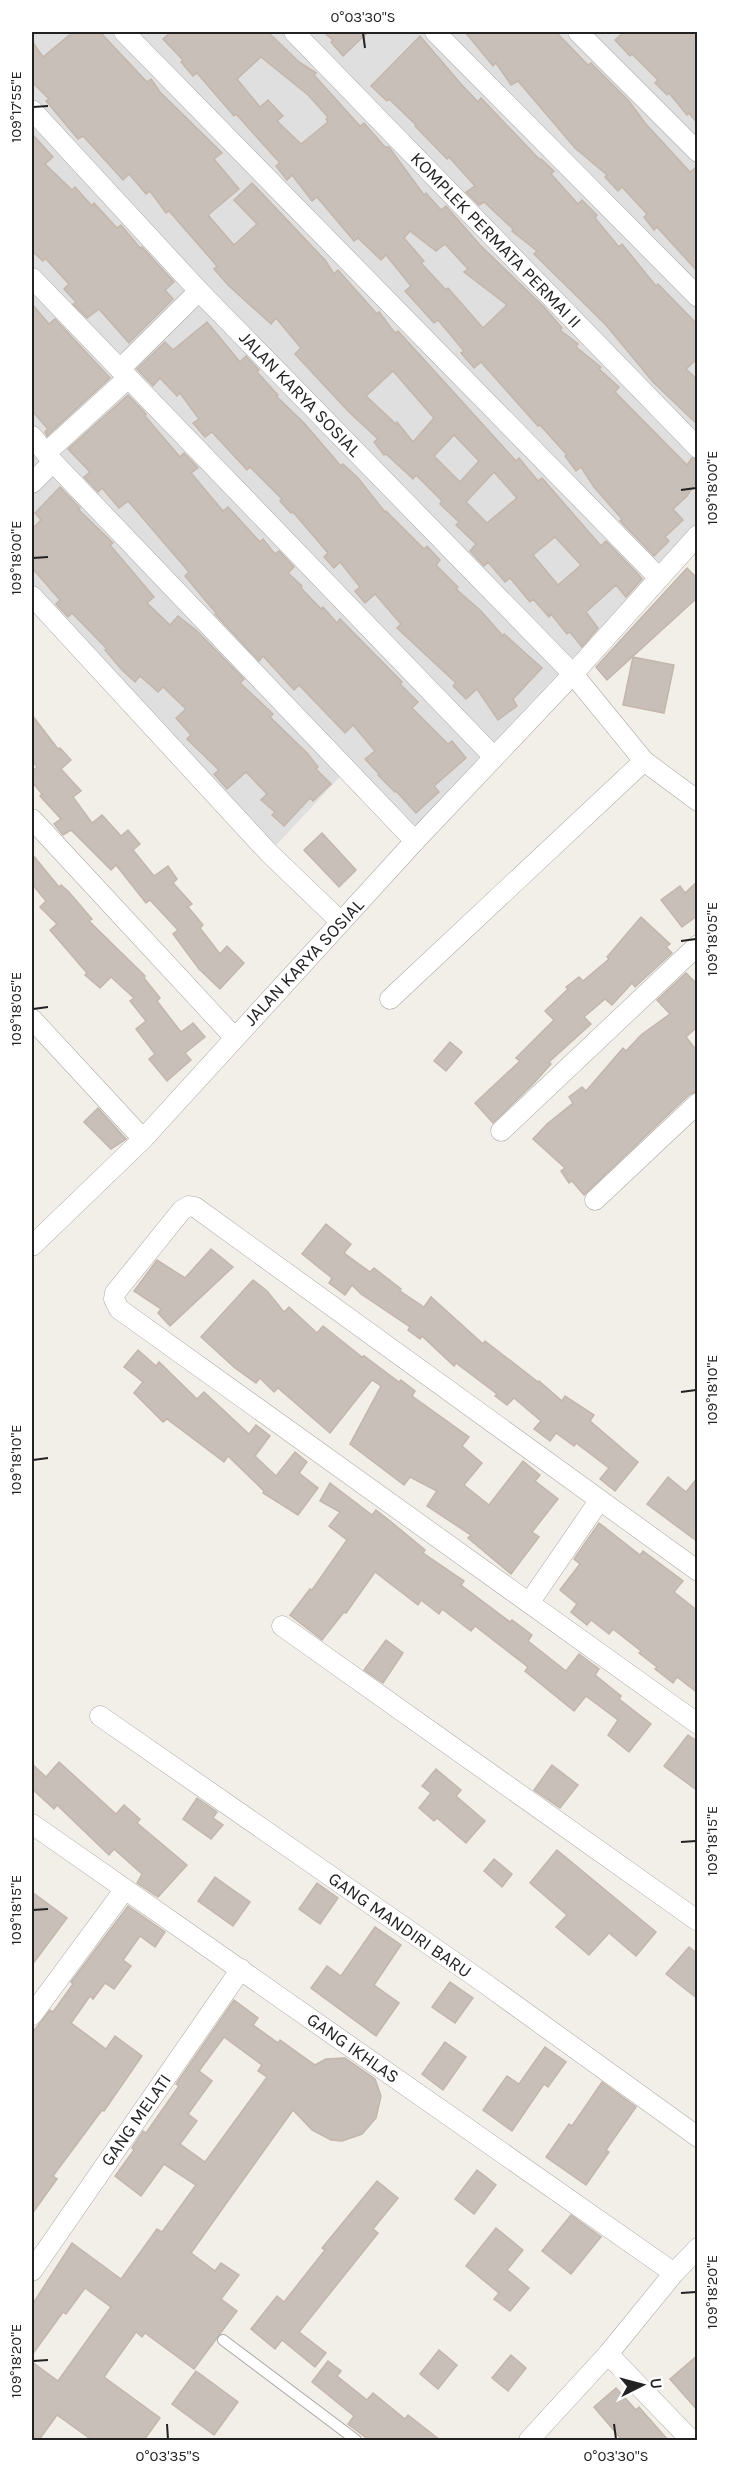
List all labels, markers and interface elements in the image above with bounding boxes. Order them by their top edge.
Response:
text: 0°03'30"S [330,8,396,26]
text: 109°17'55"E [7,71,25,143]
street label: KOMPLEK PERMATA PERMAI II [406,147,586,333]
street label: JALAN KARYA SOSIAL [235,327,366,462]
text: 109°18'00"E [703,451,721,525]
text: 109°18'00"E [7,521,25,595]
street label: JALAN KARYA SOSIAL [239,893,369,1030]
text: 109°18'05"E [703,902,721,976]
text: 109°18'05"E [7,972,25,1046]
text: 109°18'10"E [703,1355,721,1425]
text: 109°18'10"E [7,1425,25,1495]
text: 109°18'15"E [703,1806,721,1876]
street label: GANG MANDIRI BARU [324,1867,476,1983]
text: 109°18'15"E [7,1875,25,1945]
street label: GANG IKHLAS [303,2008,403,2088]
street label: GANG MELATI [96,2070,176,2170]
text: 109°18'20"E [703,2255,721,2329]
text: 109°18'20"E [7,2324,25,2398]
north arrow [612,2355,672,2415]
text: U [646,2377,666,2390]
text: 0°03'35"S [136,2447,200,2465]
text: 0°03'30"S [583,2447,649,2465]

